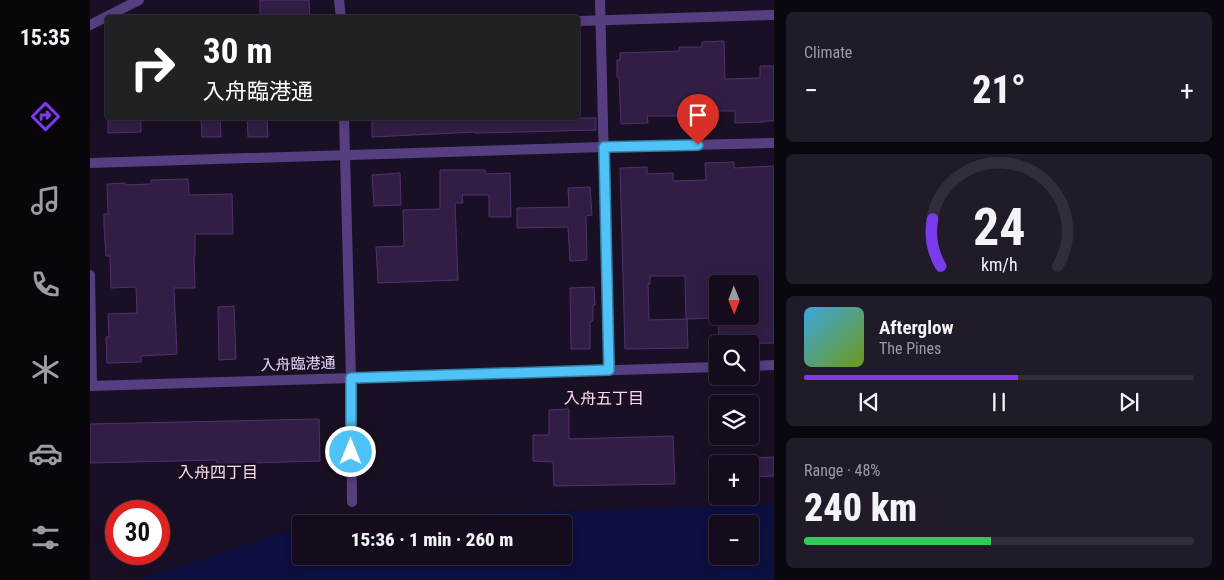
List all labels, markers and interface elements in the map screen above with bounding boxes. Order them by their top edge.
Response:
text: 15:35 [20,25,70,50]
text: 30 m [203,31,272,72]
icon: right [120,35,185,100]
text: Climate [804,43,852,62]
text: 21° [972,68,1026,112]
text: − [804,74,818,107]
text: + [1180,74,1194,107]
text: 入舟臨港通 [203,79,313,104]
pin [677,94,719,145]
icon: directions [28,99,63,134]
icon: arrive [684,101,712,129]
icon: music [28,183,63,218]
text: 24 [973,197,1025,258]
text: km/h [981,254,1017,275]
icon: phone [28,267,63,302]
north arrow [709,275,759,325]
map controls [709,275,759,565]
text: Afterglow [879,316,953,339]
button: search [709,335,759,385]
text: The Pines [879,339,941,358]
icon: climate [28,352,63,387]
street label: 入舟臨港通 [260,354,336,374]
icon: previous [855,388,883,416]
icon: pause [985,388,1013,416]
icon: next [1115,388,1143,416]
district label: 入舟五丁目 [564,389,644,408]
button: layers [709,395,759,445]
position arrow [324,425,376,477]
icon: car [28,436,63,471]
button: + [709,455,759,505]
text: Range · 48% [804,461,880,480]
district label: 入舟四丁目 [178,463,258,482]
text: 240 km [804,486,917,530]
speed limit sign: 30 [105,500,170,565]
button: − [709,515,759,565]
icon: filters [28,520,63,555]
text: 15:36 · 1 min · 260 m [351,528,513,551]

